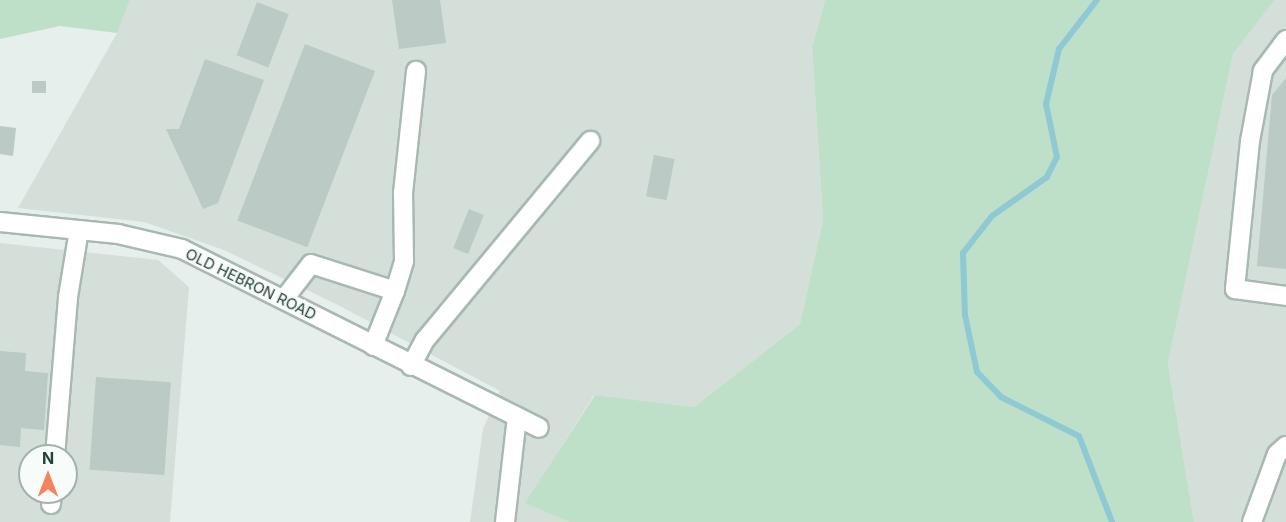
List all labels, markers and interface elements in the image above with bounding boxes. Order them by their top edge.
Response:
street label: OLD HEBRON ROAD [183,244,319,324]
north arrow [18,444,78,504]
text: N [42,448,54,468]

